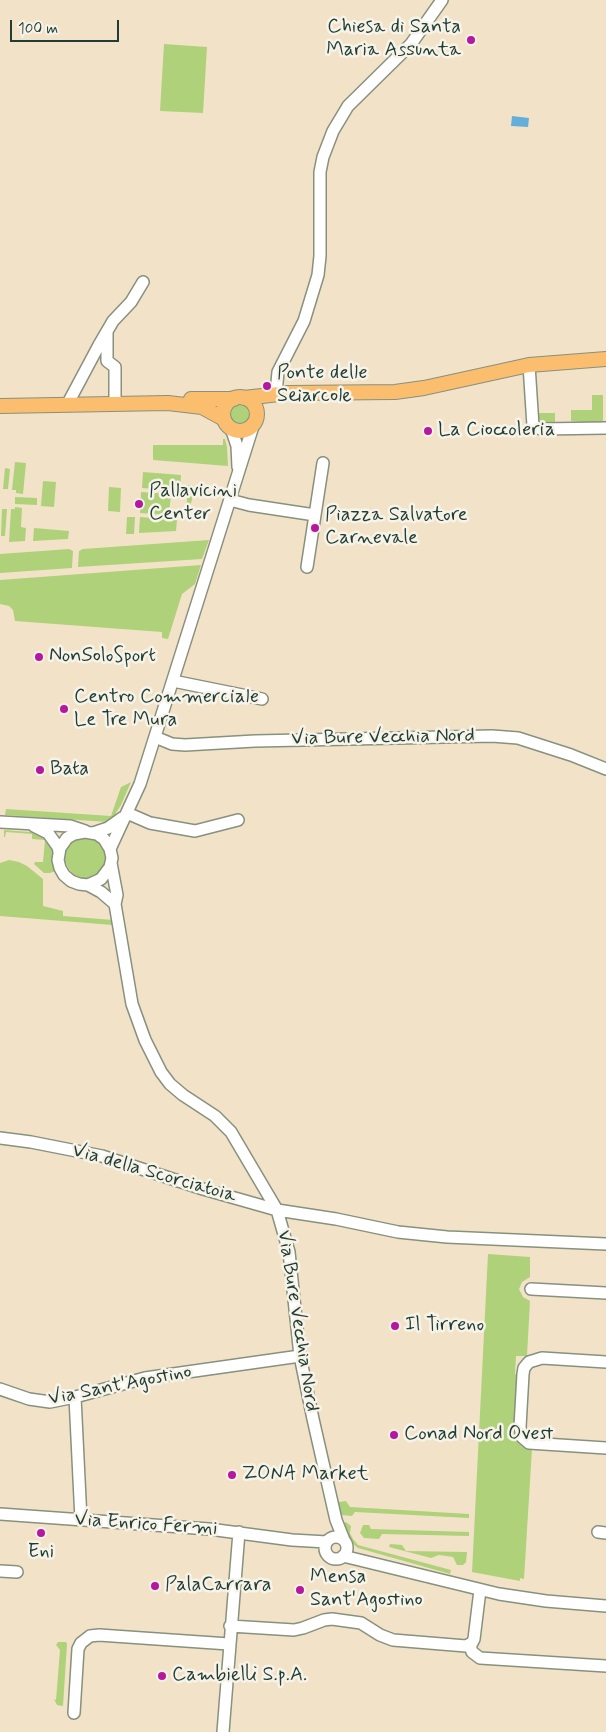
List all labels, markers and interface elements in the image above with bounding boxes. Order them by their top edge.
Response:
scale bar [12,10,121,42]
place label: Chiesa di Santa Maria Assunta [326,16,461,63]
text: 100 m [18,19,58,39]
marker: Chiesa di Santa Maria Assunta [465,34,477,46]
place label: Ponte delle Seiarcole [277,362,367,409]
marker: Ponte delle Seiarcole [261,380,273,392]
place label: La Cioccoleria [438,419,555,443]
marker: La Cioccoleria [422,425,434,437]
place label: Pallavicini Center [149,480,237,527]
marker: Pallavicini Center [133,498,145,510]
place label: Piazza Salvatore Carnevale [325,504,468,551]
marker: Piazza Salvatore Carnevale [309,522,321,534]
place label: NonSoloSport [49,645,156,669]
marker: NonSoloSport [33,651,45,663]
place label: Centro Commerciale Le Tre Mura [74,686,259,733]
marker: Centro Commerciale Le Tre Mura [58,703,70,715]
street label: Via Bure Vecchia Nord [291,724,475,752]
place label: Bata [50,758,89,782]
marker: Bata [34,764,46,776]
street label: Via della Scorciatoia [69,1139,239,1209]
street label: Via Bure Vecchia Nord [271,1228,323,1414]
place label: Il Tirreno [405,1314,484,1338]
marker: Il Tirreno [389,1320,401,1332]
street label: Via Sant'Agostino [46,1360,194,1412]
place label: Conad Nord Ovest [404,1423,553,1447]
marker: Conad Nord Ovest [388,1429,400,1441]
place label: ZONA Market [242,1463,369,1487]
marker: ZONA Market [226,1469,238,1481]
street label: Via Enrico Fermi [74,1508,218,1542]
marker: Eni [35,1527,47,1539]
place label: Eni [28,1541,54,1565]
place label: Mensa Sant'Agostino [310,1566,423,1613]
place label: PalaCarrara [165,1574,272,1598]
marker: PalaCarrara [149,1580,161,1592]
marker: Mensa Sant'Agostino [294,1584,306,1596]
place label: Cambielli S.p.A. [172,1664,307,1688]
marker: Cambielli S.p.A. [156,1670,168,1682]

